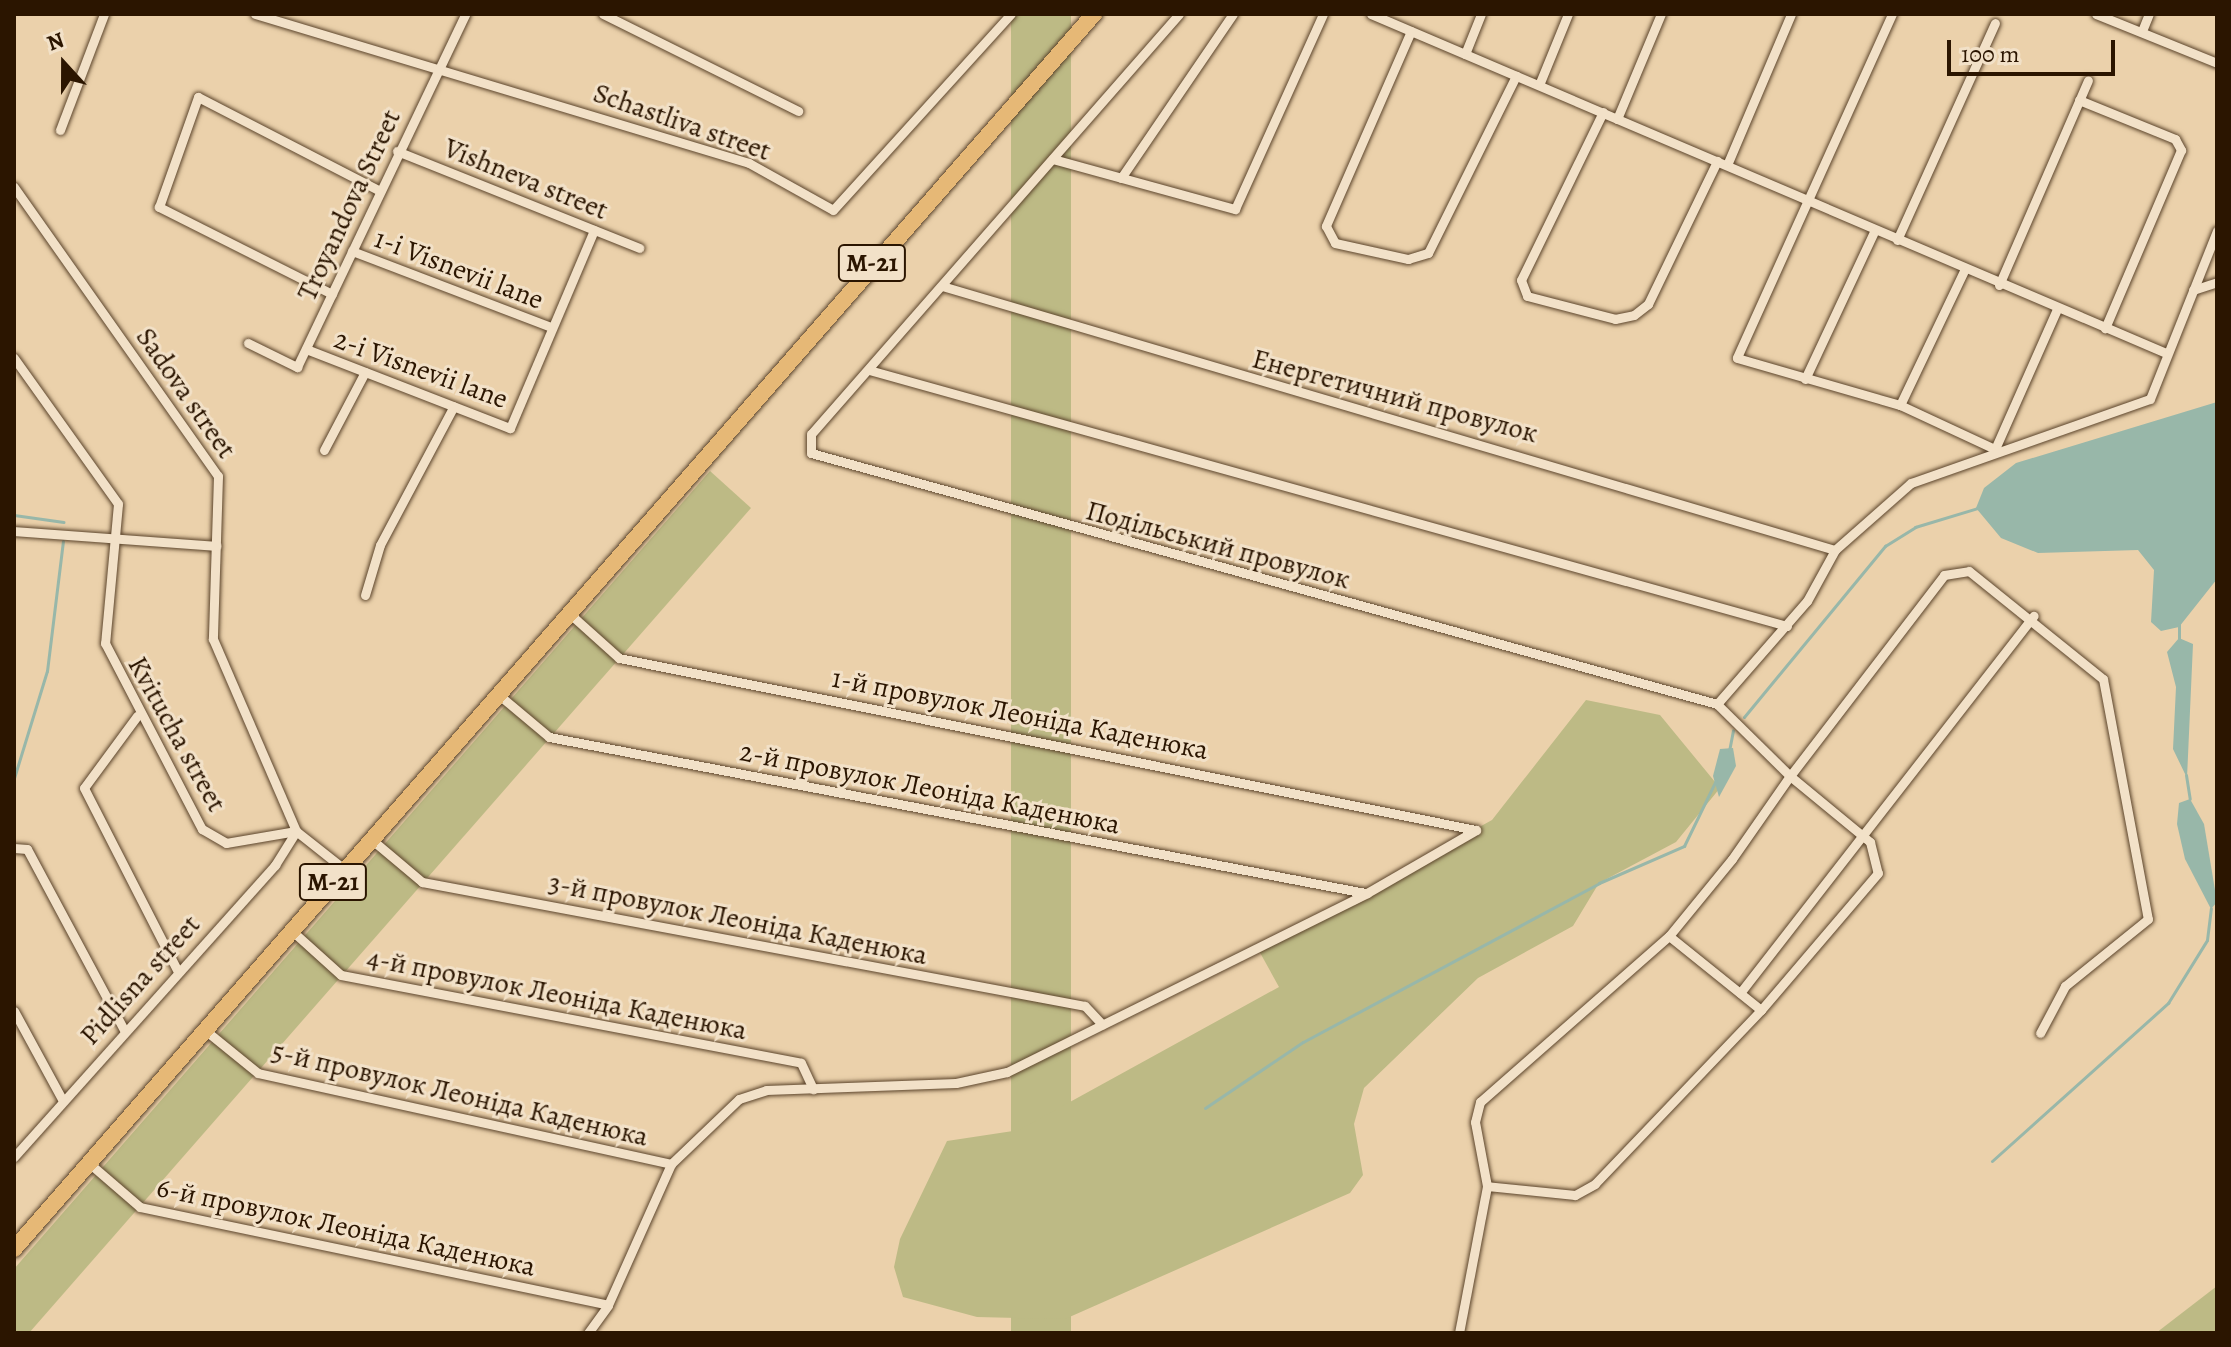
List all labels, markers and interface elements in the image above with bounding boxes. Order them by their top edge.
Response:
north arrow [24,24,104,104]
scale bar [1951,24,2119,74]
text: N [43,25,68,58]
text: 100 m [1961,38,2020,70]
street label: Schastliva street [589,76,775,168]
street label: Troyandova Street [290,104,408,306]
street label: Vishneva street [439,131,613,227]
street label: 1-i Visnevii lane [370,221,548,317]
road number: М-21 [836,241,908,285]
street label: Sadova street [129,321,243,465]
street label: 2-i Visnevii lane [330,322,512,416]
street label: Енергетичний провулок [1249,342,1541,450]
street label: Подільський провулок [1082,494,1354,596]
street label: Kvitucha street [121,651,233,817]
street label: 1-й провулок Леоніда Каденюка [829,661,1211,767]
street label: 2-й провулок Леоніда Каденюка [737,735,1123,841]
road number: М-21 [297,860,369,904]
street label: 3-й провулок Леоніда Каденюка [546,866,930,972]
street label: Pidlisna street [73,908,207,1052]
street label: 4-й провулок Леоніда Каденюка [364,941,750,1047]
street label: 5-й провулок Леоніда Каденюка [269,1034,651,1154]
street label: 6-й провулок Леоніда Каденюка [154,1170,538,1284]

